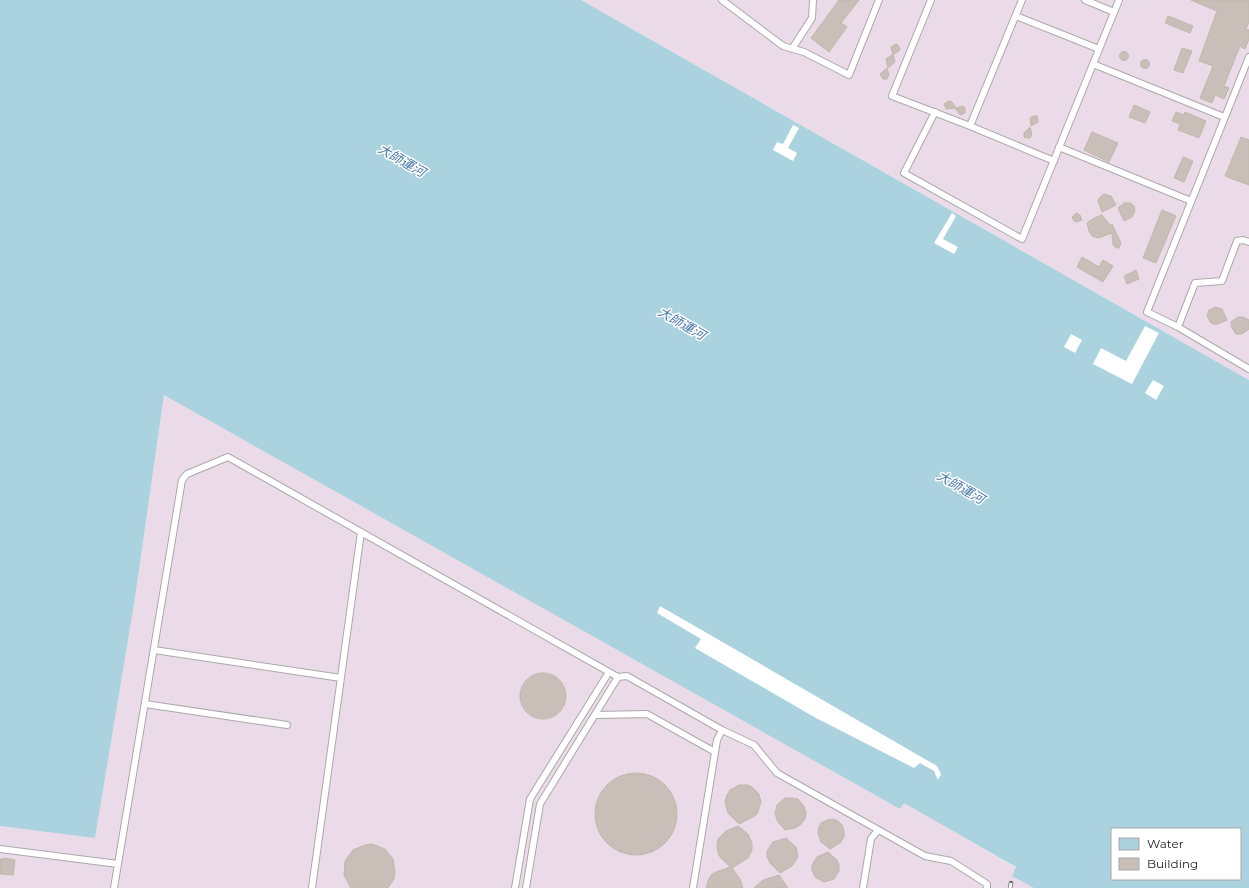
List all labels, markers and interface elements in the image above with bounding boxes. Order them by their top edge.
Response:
water label: 大師運河 [375,140,431,181]
water label: 大師運河 [655,303,711,344]
water label: 大師運河 [934,467,990,508]
legend [1111,828,1241,880]
text: Water [1147,836,1184,851]
text: Building [1147,856,1198,871]

